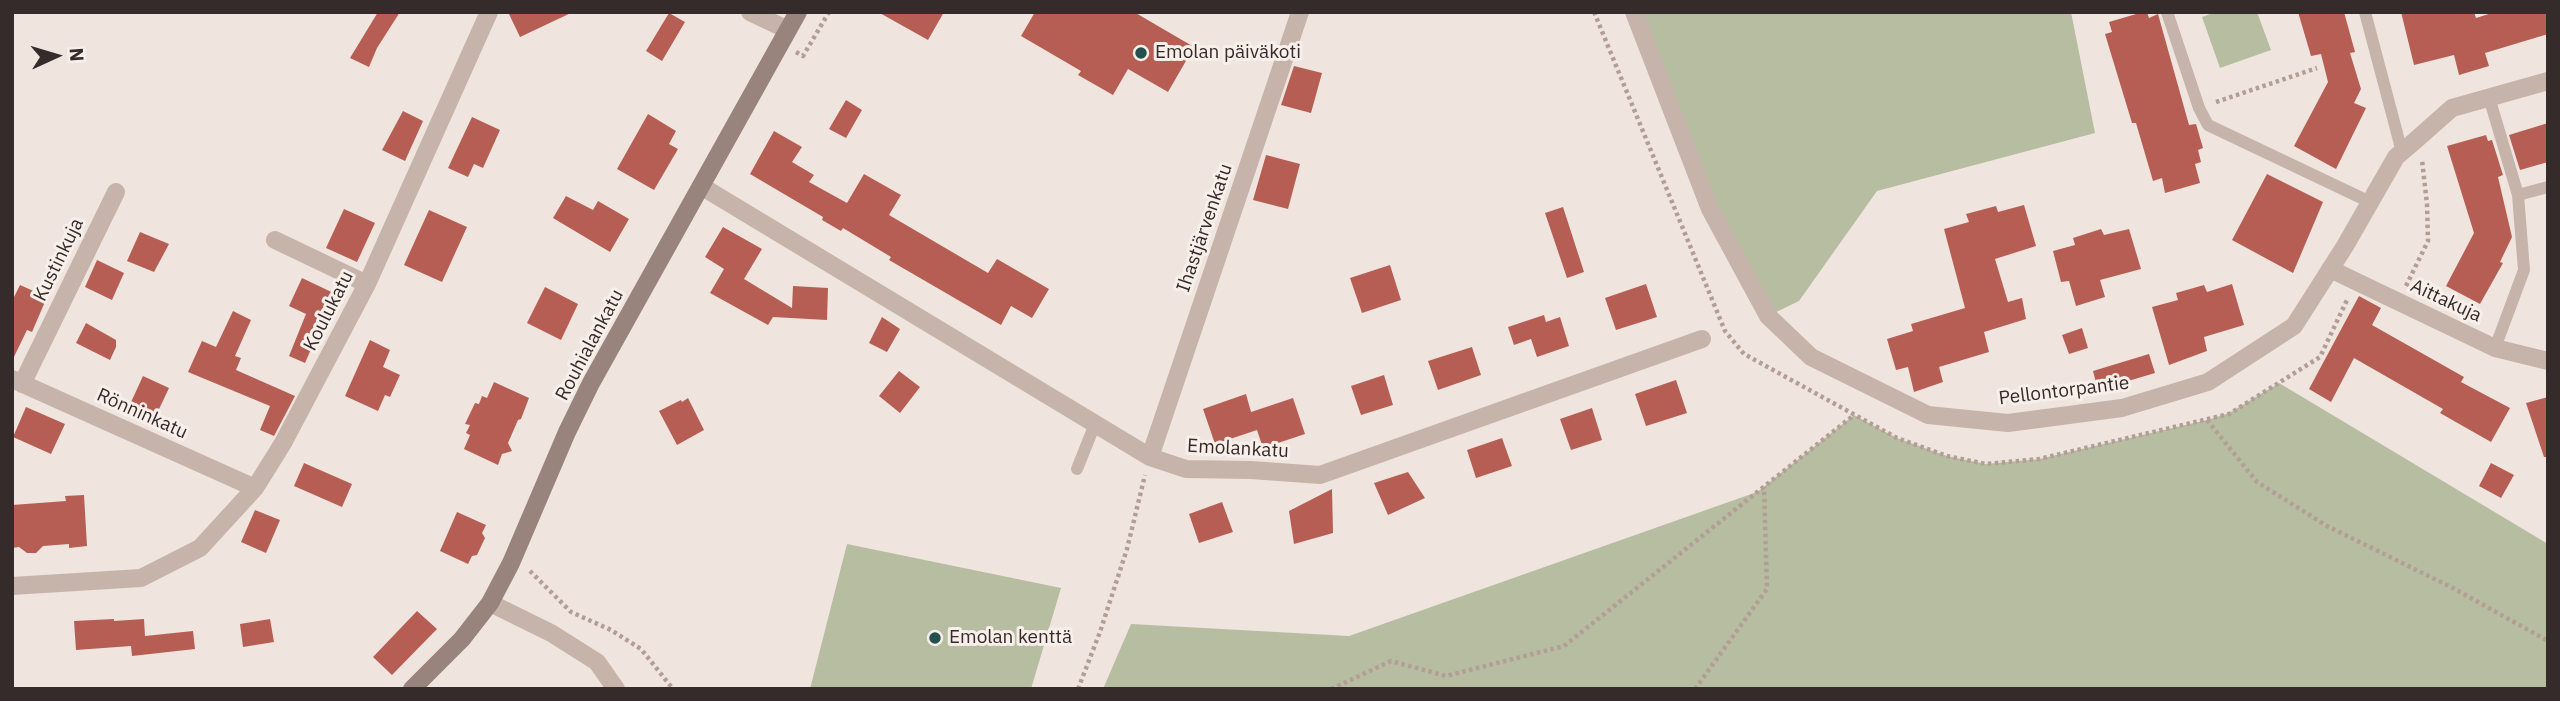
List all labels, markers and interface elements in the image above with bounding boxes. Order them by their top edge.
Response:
north arrow [21,21,91,91]
place label: Emolan päiväkoti [1155,42,1301,64]
marker: Emolan päiväkoti [1133,45,1149,61]
text: N [64,47,89,62]
street label: Ihastjärvenkatu [1172,161,1238,295]
street label: Kustinkuja [29,215,89,305]
street label: Koulukatu [299,267,359,355]
street label: Aittakuja [2407,275,2485,327]
street label: Rouhialankatu [551,286,629,404]
street label: Pellontorpantie [1997,372,2131,410]
street label: Rönninkatu [93,384,191,444]
street label: Emolankatu [1187,435,1289,463]
place label: Emolan kenttä [949,627,1072,649]
marker: Emolan kenttä [927,630,943,646]

